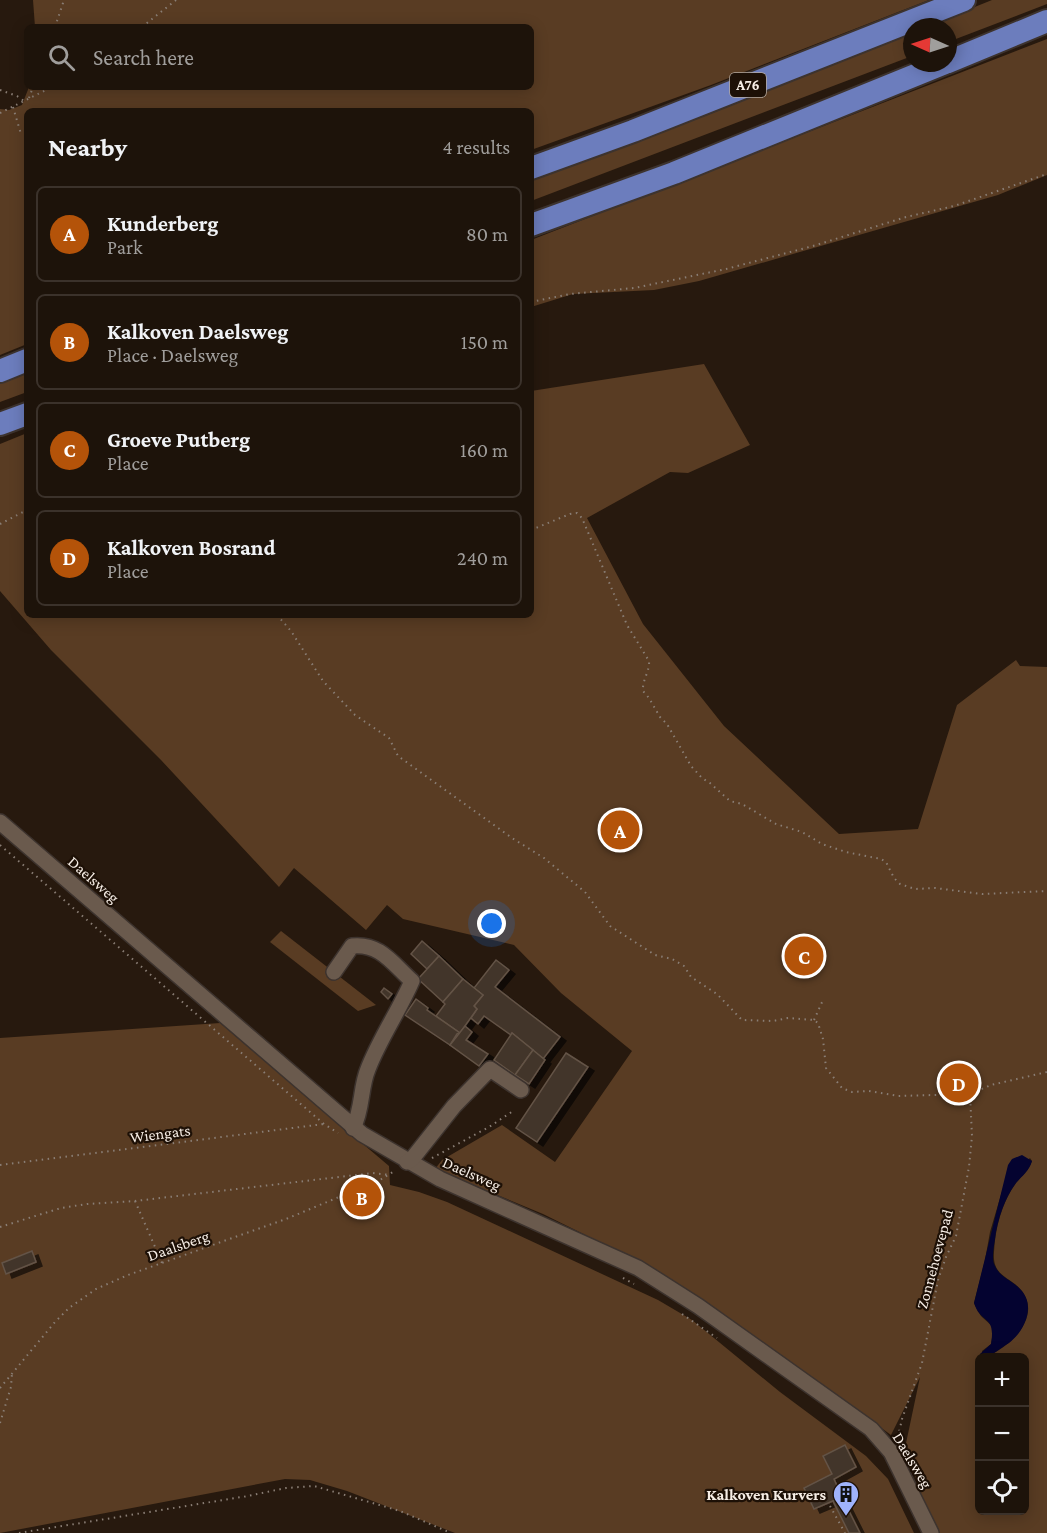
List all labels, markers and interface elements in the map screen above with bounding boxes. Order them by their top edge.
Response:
north arrow [903,18,957,72]
search box [24,24,534,90]
icon: search [45,41,78,74]
text: Search here [93,45,194,70]
road number: A76 [730,73,766,97]
text: Nearby [48,133,127,162]
text: 4 results [443,136,510,158]
text: Kunderberg [107,211,218,236]
text: A [64,223,75,245]
text: 80 m [466,223,508,245]
text: Park [107,236,143,258]
text: Kalkoven Daelsweg [107,319,288,344]
text: B [64,331,75,353]
text: 150 m [461,331,508,353]
text: Place · Daelsweg [107,344,238,366]
text: Groeve Putberg [107,427,250,452]
text: C [63,439,76,461]
text: 160 m [460,439,508,461]
text: Place [107,452,149,474]
text: Kalkoven Bosrand [107,535,276,560]
text: D [63,547,76,569]
text: 240 m [457,547,508,569]
text: Place [107,560,149,582]
pin: A [600,808,640,852]
street label: Daelsweg [64,853,123,907]
your location [477,909,506,938]
pin: C [784,934,824,978]
pin: D [940,1060,978,1106]
street label: Wiengats [129,1121,191,1147]
street label: Daelsweg [440,1153,504,1195]
pin: B [342,1174,382,1220]
street label: Zonnehoevepad [913,1207,957,1311]
street label: Daalsberg [145,1227,212,1265]
map controls [975,1353,1029,1515]
button: + [975,1353,1029,1407]
button: − [975,1407,1029,1461]
street label: Daelsweg [888,1429,936,1492]
button: locate [975,1461,1029,1515]
building icon: Kalkoven Kurvers [831,1479,861,1517]
place label: Kalkoven Kurvers [706,1486,826,1503]

